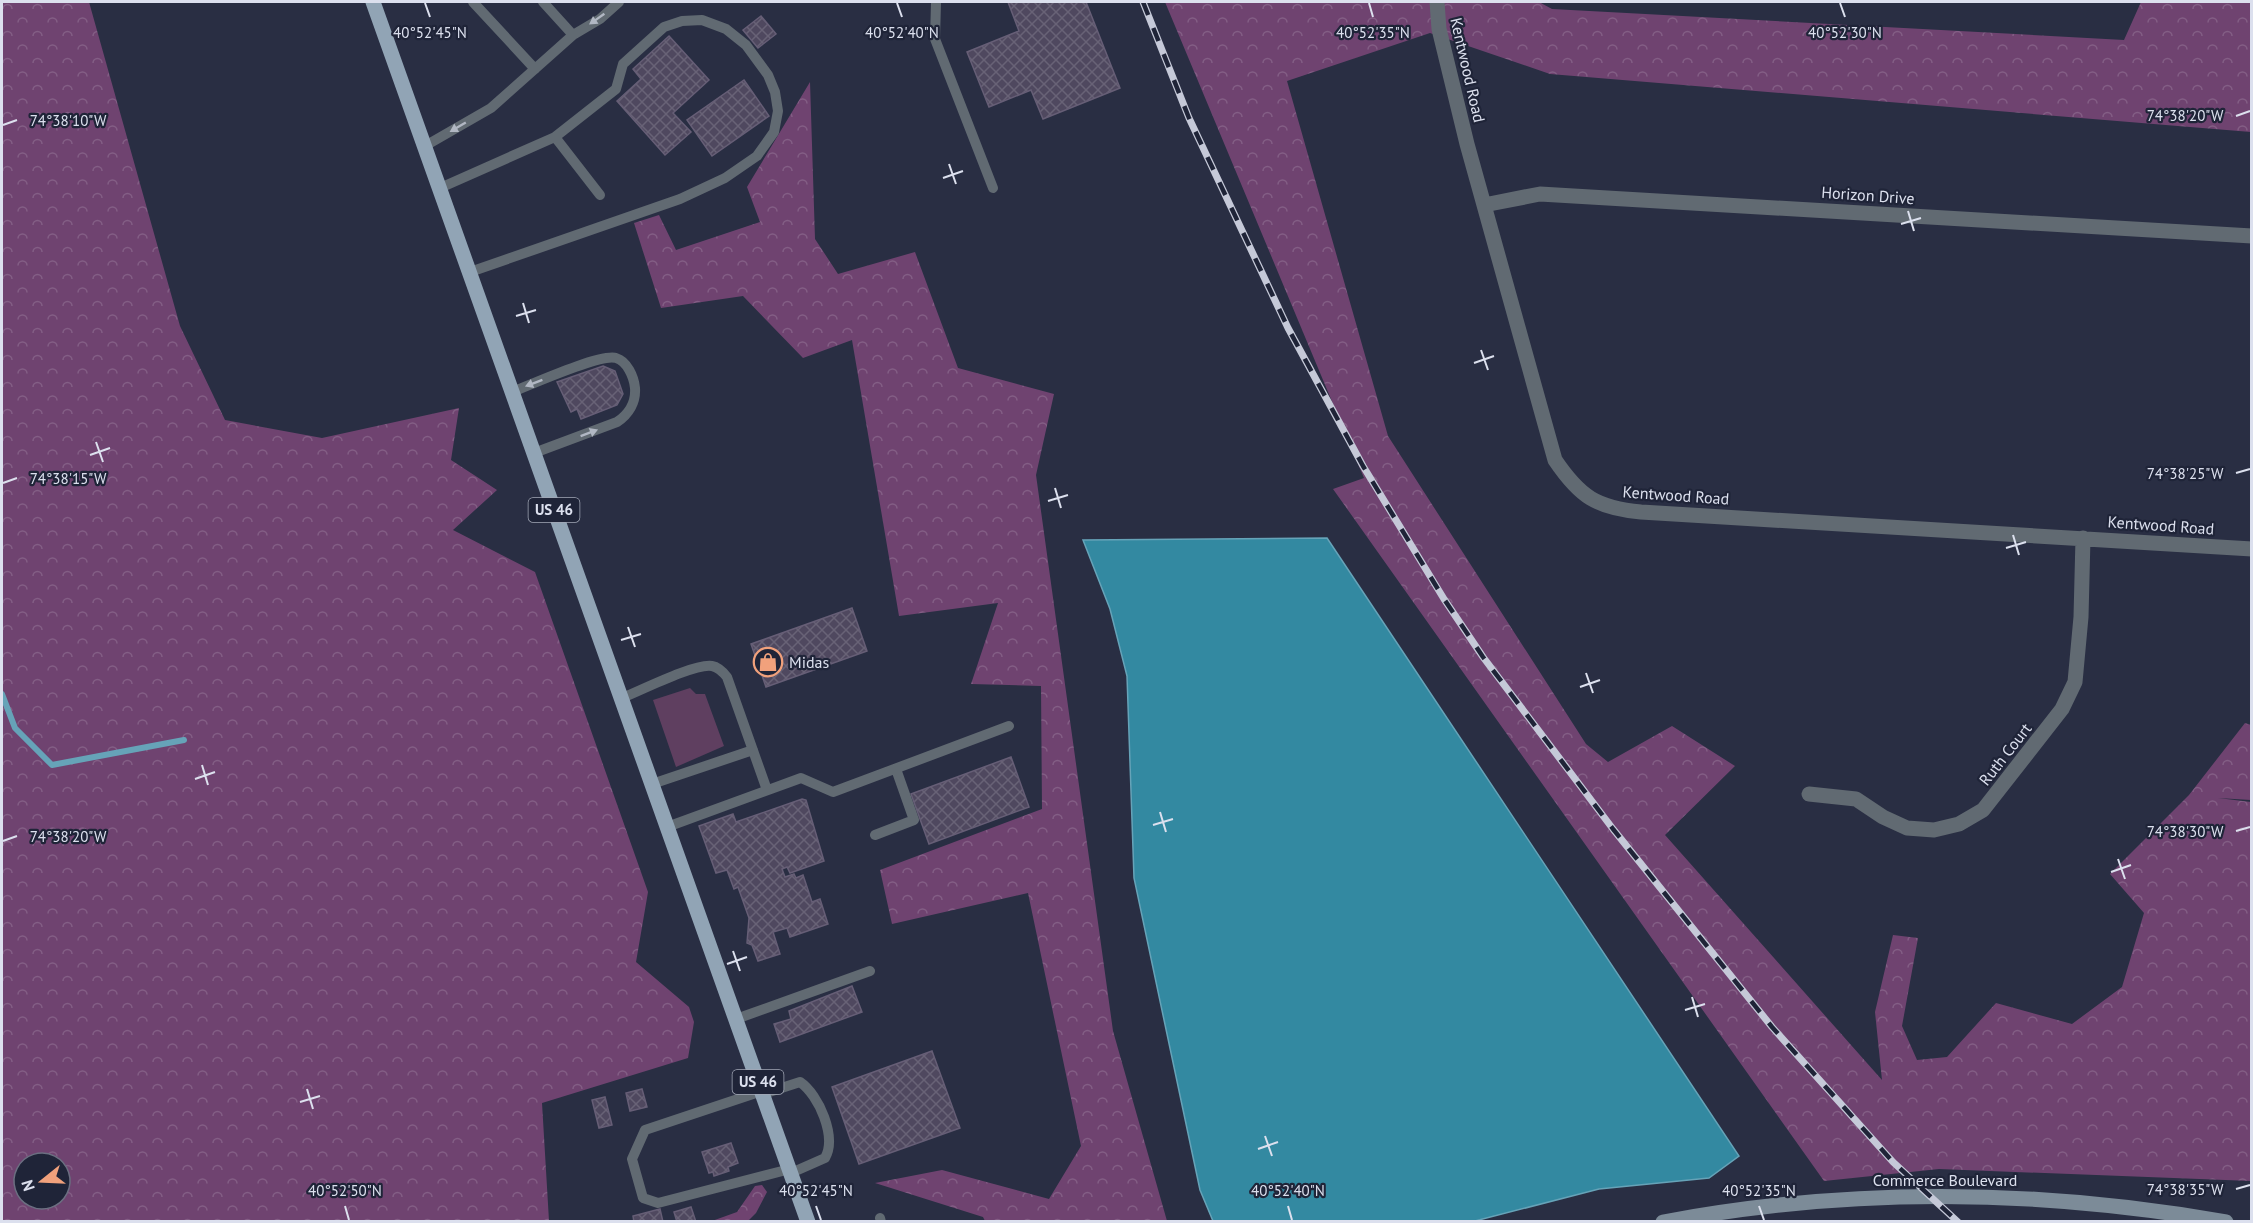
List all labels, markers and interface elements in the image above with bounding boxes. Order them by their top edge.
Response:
one-way arrow [589,13,605,24]
street label: Kentwood Road [1446,16,1490,124]
text: 40°52'45"N [393,23,467,42]
text: 40°52'40"N [865,23,939,42]
text: 40°52'35"N [1336,23,1410,42]
text: 40°52'30"N [1808,23,1882,42]
text: 74°38'20"W [2147,106,2224,125]
text: 74°38'10"W [30,111,107,130]
one-way arrow [449,122,466,132]
street label: Horizon Drive [1821,182,1915,208]
one-way arrow [525,379,543,389]
one-way arrow [580,427,598,437]
text: 74°38'25"W [2147,464,2224,483]
text: 74°38'15"W [30,469,107,488]
street label: Kentwood Road [1622,481,1730,509]
road number: US 46 [528,498,580,522]
street label: Kentwood Road [2107,511,2215,539]
shop icon: Midas [752,646,784,678]
place label: Midas [789,652,829,672]
street label: Ruth Court [1974,718,2036,789]
text: 74°38'30"W [2147,822,2224,841]
text: 74°38'20"W [30,827,107,846]
road number: US 46 [732,1070,783,1094]
north arrow [12,1151,72,1211]
street label: Commerce Boulevard [1873,1170,2017,1190]
text: N [17,1178,39,1194]
text: 74°38'35"W [2147,1180,2224,1199]
text: 40°52'50"N [308,1181,382,1200]
text: 40°52'45"N [779,1181,853,1200]
text: 40°52'40"N [1251,1181,1325,1200]
text: 40°52'35"N [1722,1181,1796,1200]

